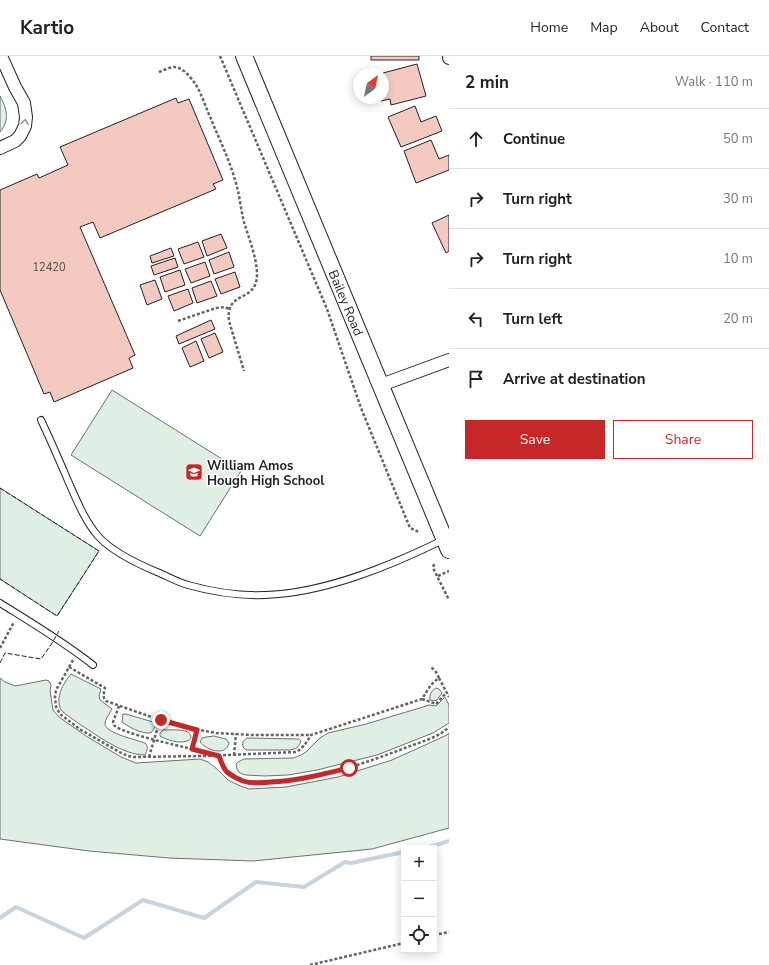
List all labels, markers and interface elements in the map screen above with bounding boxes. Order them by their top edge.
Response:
text: Kartio [20,15,74,41]
text: Home [530,18,568,37]
text: Map [590,18,618,37]
text: About [640,18,679,37]
text: Contact [701,18,749,37]
north arrow [353,68,389,104]
text: 2 min [465,71,509,94]
text: Walk · 110 m [675,73,753,91]
one-way arrow [20,119,29,125]
icon: ahead [465,128,487,150]
text: Continue [503,129,565,149]
text: 50 m [723,130,753,148]
icon: right [465,188,487,210]
text: Turn right [503,189,572,209]
text: 30 m [723,190,753,208]
icon: right [465,248,487,270]
text: Turn right [503,249,572,269]
text: 10 m [723,250,753,268]
house number: 12420 [33,260,66,275]
street label: Bailey Road [324,267,367,339]
icon: left [465,308,487,330]
text: Turn left [503,309,562,329]
text: 20 m [723,310,753,328]
icon: arrive [465,368,487,390]
text: Arrive at destination [503,369,646,389]
button: Save [465,420,605,459]
button: Share [613,420,753,459]
place label: William Amos Hough High School [207,457,325,490]
school or university icon: William Amos Hough High School [184,462,204,482]
route end [152,711,170,729]
route start [340,759,358,777]
map controls [401,845,437,953]
button: + [401,845,437,881]
button: − [401,881,437,917]
button: locate [401,917,437,953]

